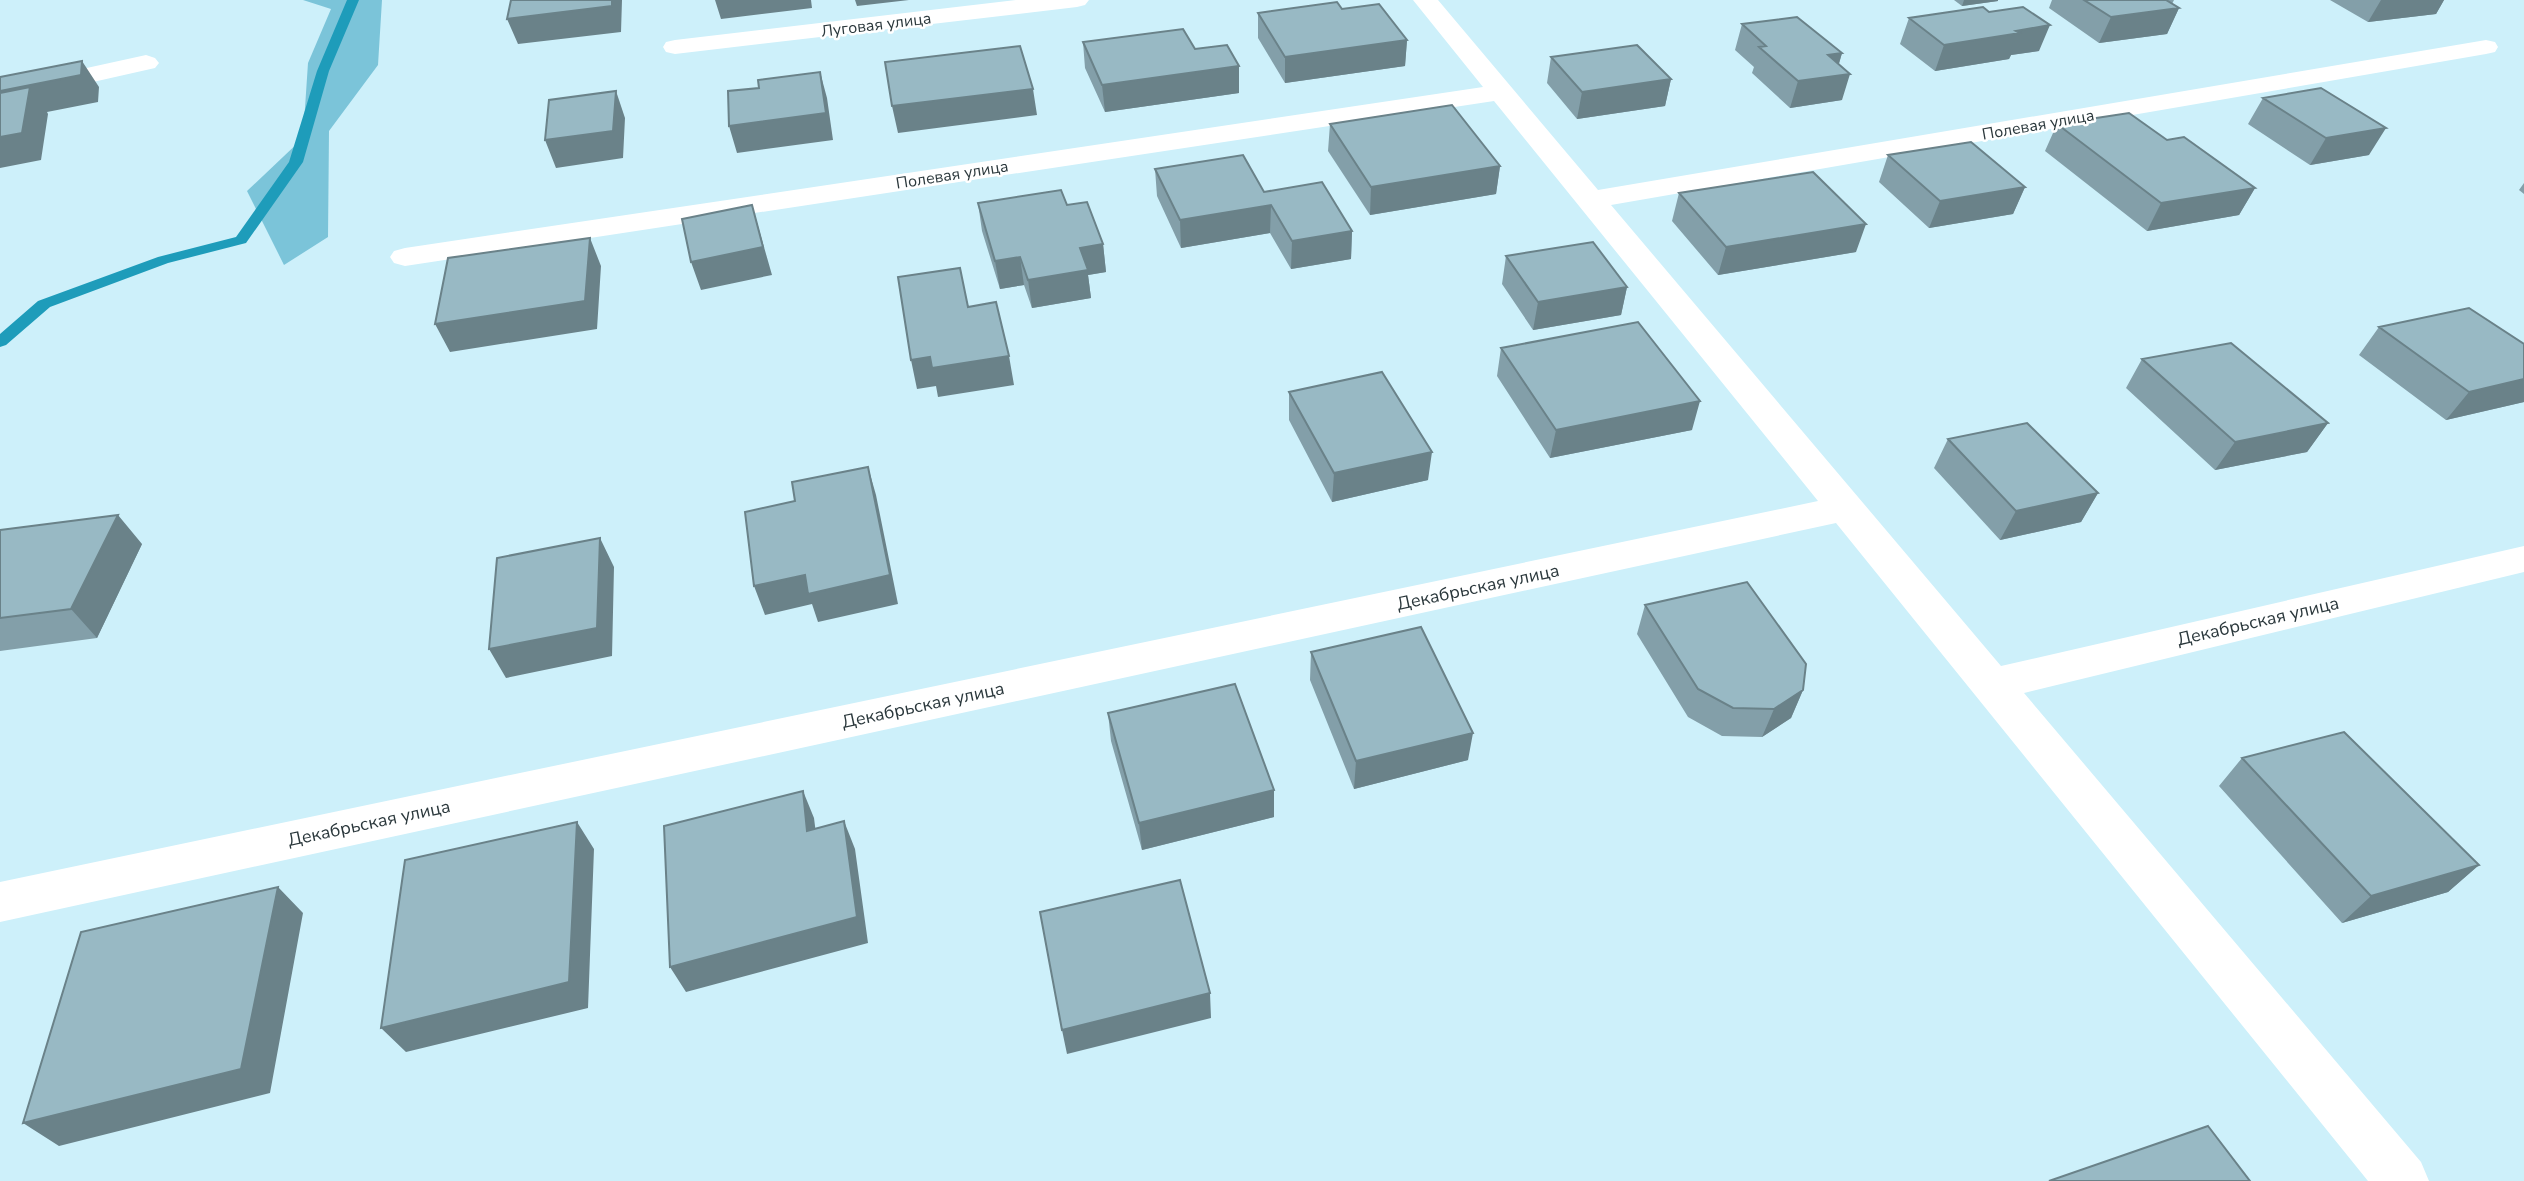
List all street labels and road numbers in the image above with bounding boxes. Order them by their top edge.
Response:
street label: Луговая улица [820,7,933,43]
street label: Полевая улица [1980,104,2096,146]
street label: Полевая улица [894,155,1010,195]
street label: Декабрьская улица [1394,558,1562,616]
street label: Декабрьская улица [2175,591,2341,651]
street label: Декабрьская улица [839,676,1007,734]
street label: Декабрьская улица [285,794,453,852]

